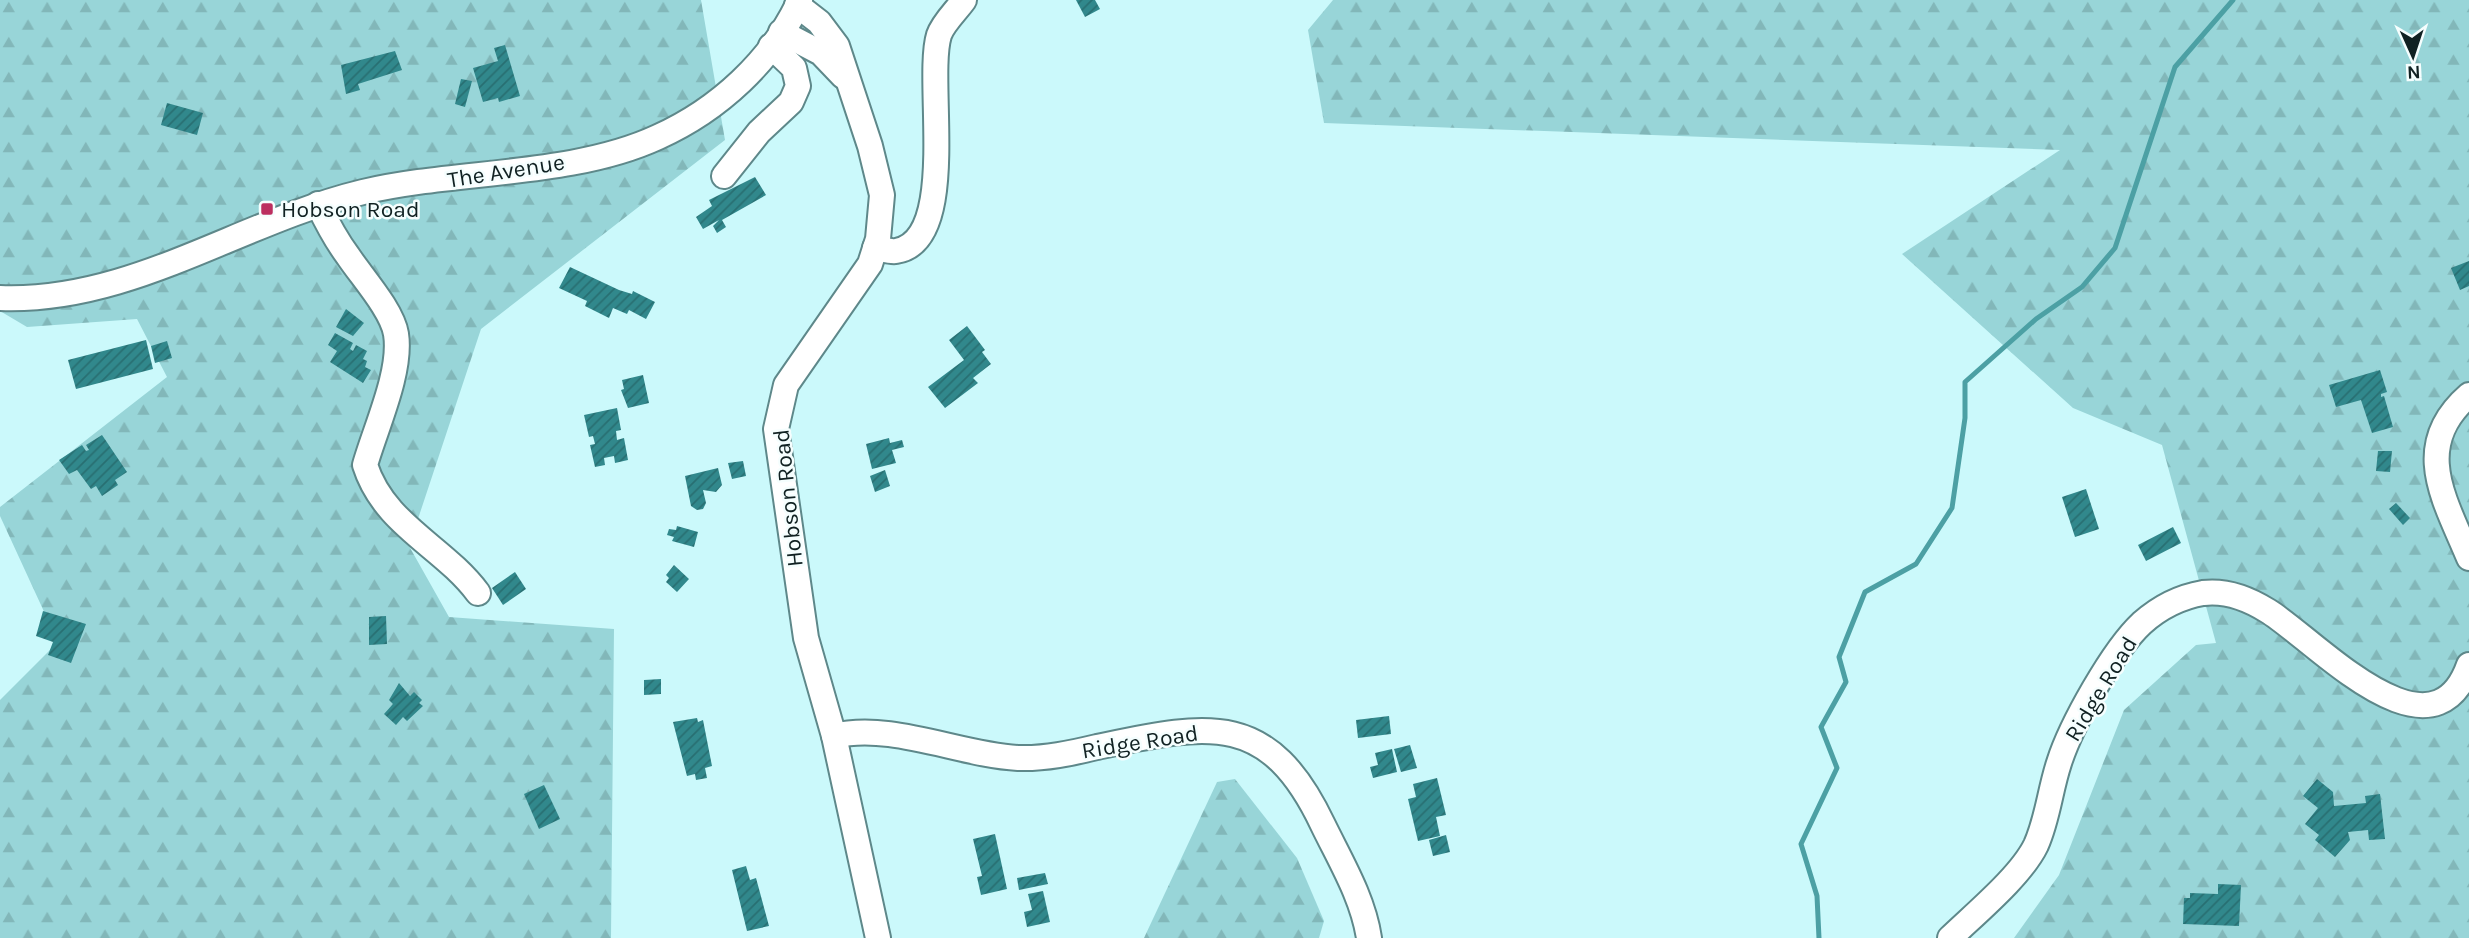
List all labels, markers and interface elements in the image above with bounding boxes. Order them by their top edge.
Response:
north arrow [2378,21,2448,91]
text: N [2406,61,2421,83]
street label: The Avenue [445,148,567,194]
place label: Hobson Road [281,196,420,223]
marker: Hobson Road [259,201,275,217]
street label: Hobson Road [767,428,809,568]
street label: Ridge Road [2059,632,2143,746]
street label: Ridge Road [1080,719,1200,765]

